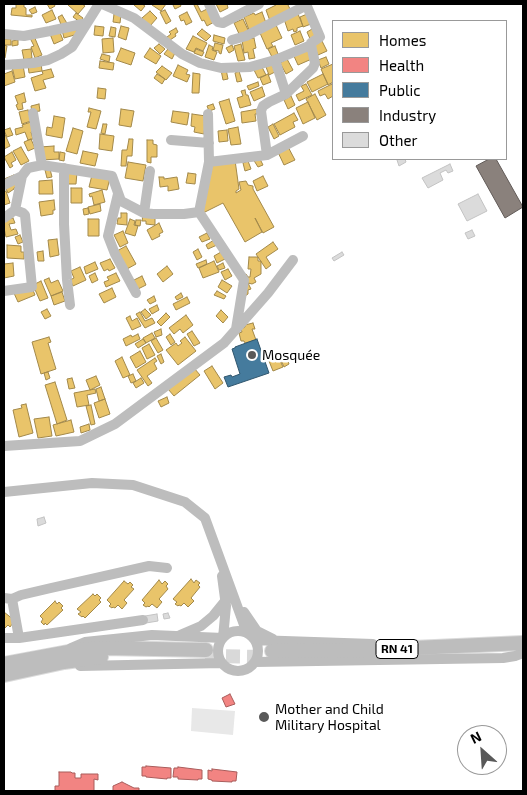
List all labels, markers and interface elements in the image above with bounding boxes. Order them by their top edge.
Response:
legend [332,20,507,160]
text: Homes [379,31,426,49]
text: Health [379,56,424,74]
text: Public [379,81,420,99]
text: Industry [379,106,436,124]
text: Other [379,131,418,149]
place label: Mosquée [262,347,320,363]
marker: Mosquée [246,349,258,361]
road number: RN 41 [376,640,418,659]
place label: Mother and Child Military Hospital [275,701,384,734]
marker: Mother and Child Military Hospital [257,710,271,724]
north arrow [457,725,507,775]
text: N [467,727,484,747]

